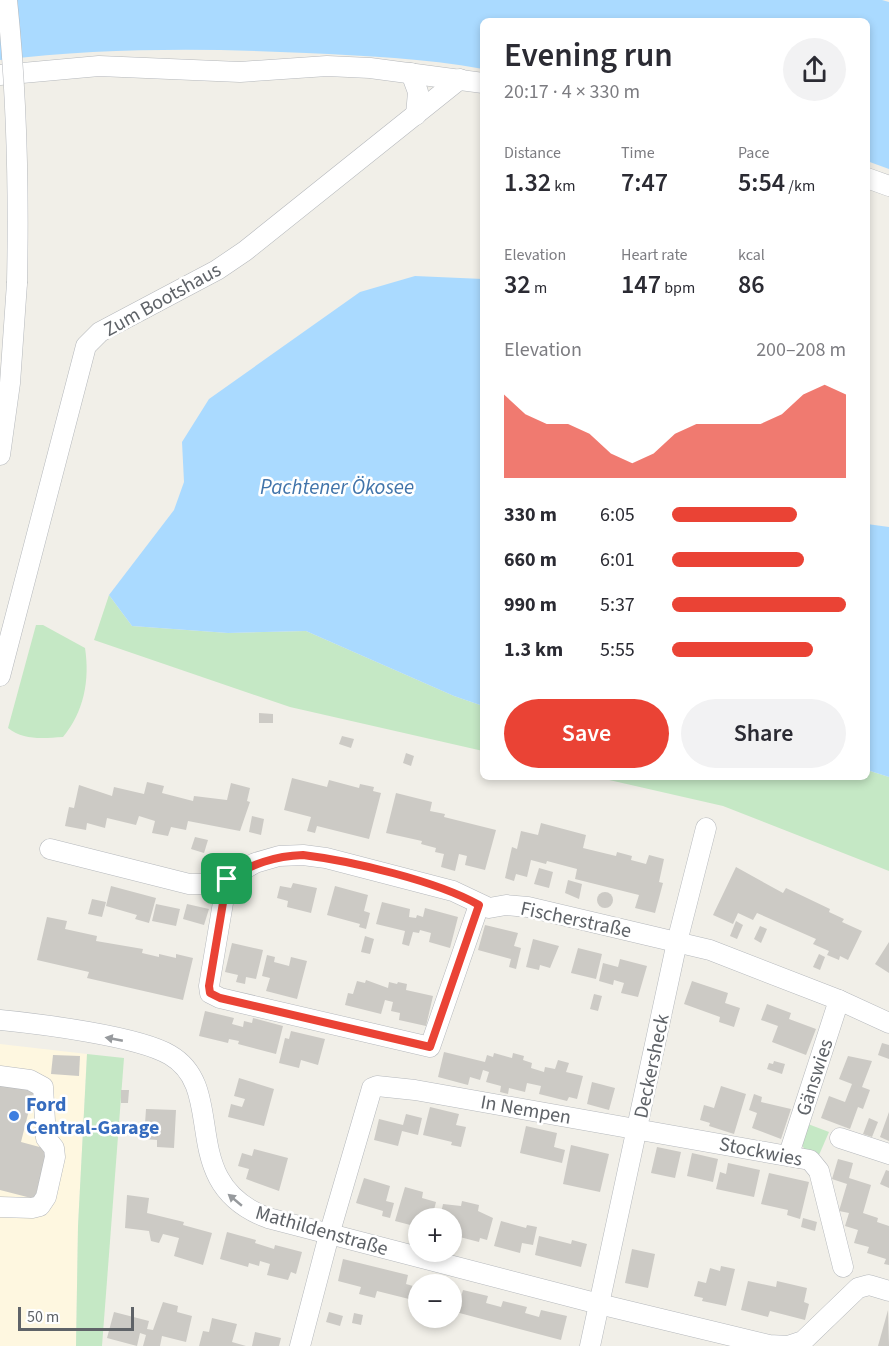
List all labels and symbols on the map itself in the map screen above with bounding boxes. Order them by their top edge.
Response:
street label: Zum Bootshaus [99,256,226,344]
water label: Pachtener Ökosee [260,472,414,502]
pin [201,853,252,904]
street label: Fischerstraße [518,895,634,945]
street label: Deckersheck [627,1011,677,1121]
one-way arrow [104,1034,123,1043]
street label: Gänswies [789,1035,841,1119]
street label: In Nempen [478,1088,573,1132]
place label: Ford Central-Garage [26,1091,159,1142]
marker: Ford Central-Garage [7,1109,21,1123]
street label: Stockwies [717,1130,805,1174]
one-way arrow [228,1193,243,1207]
street label: Mathildenstraße [252,1199,391,1263]
scale bar [18,1304,134,1332]

